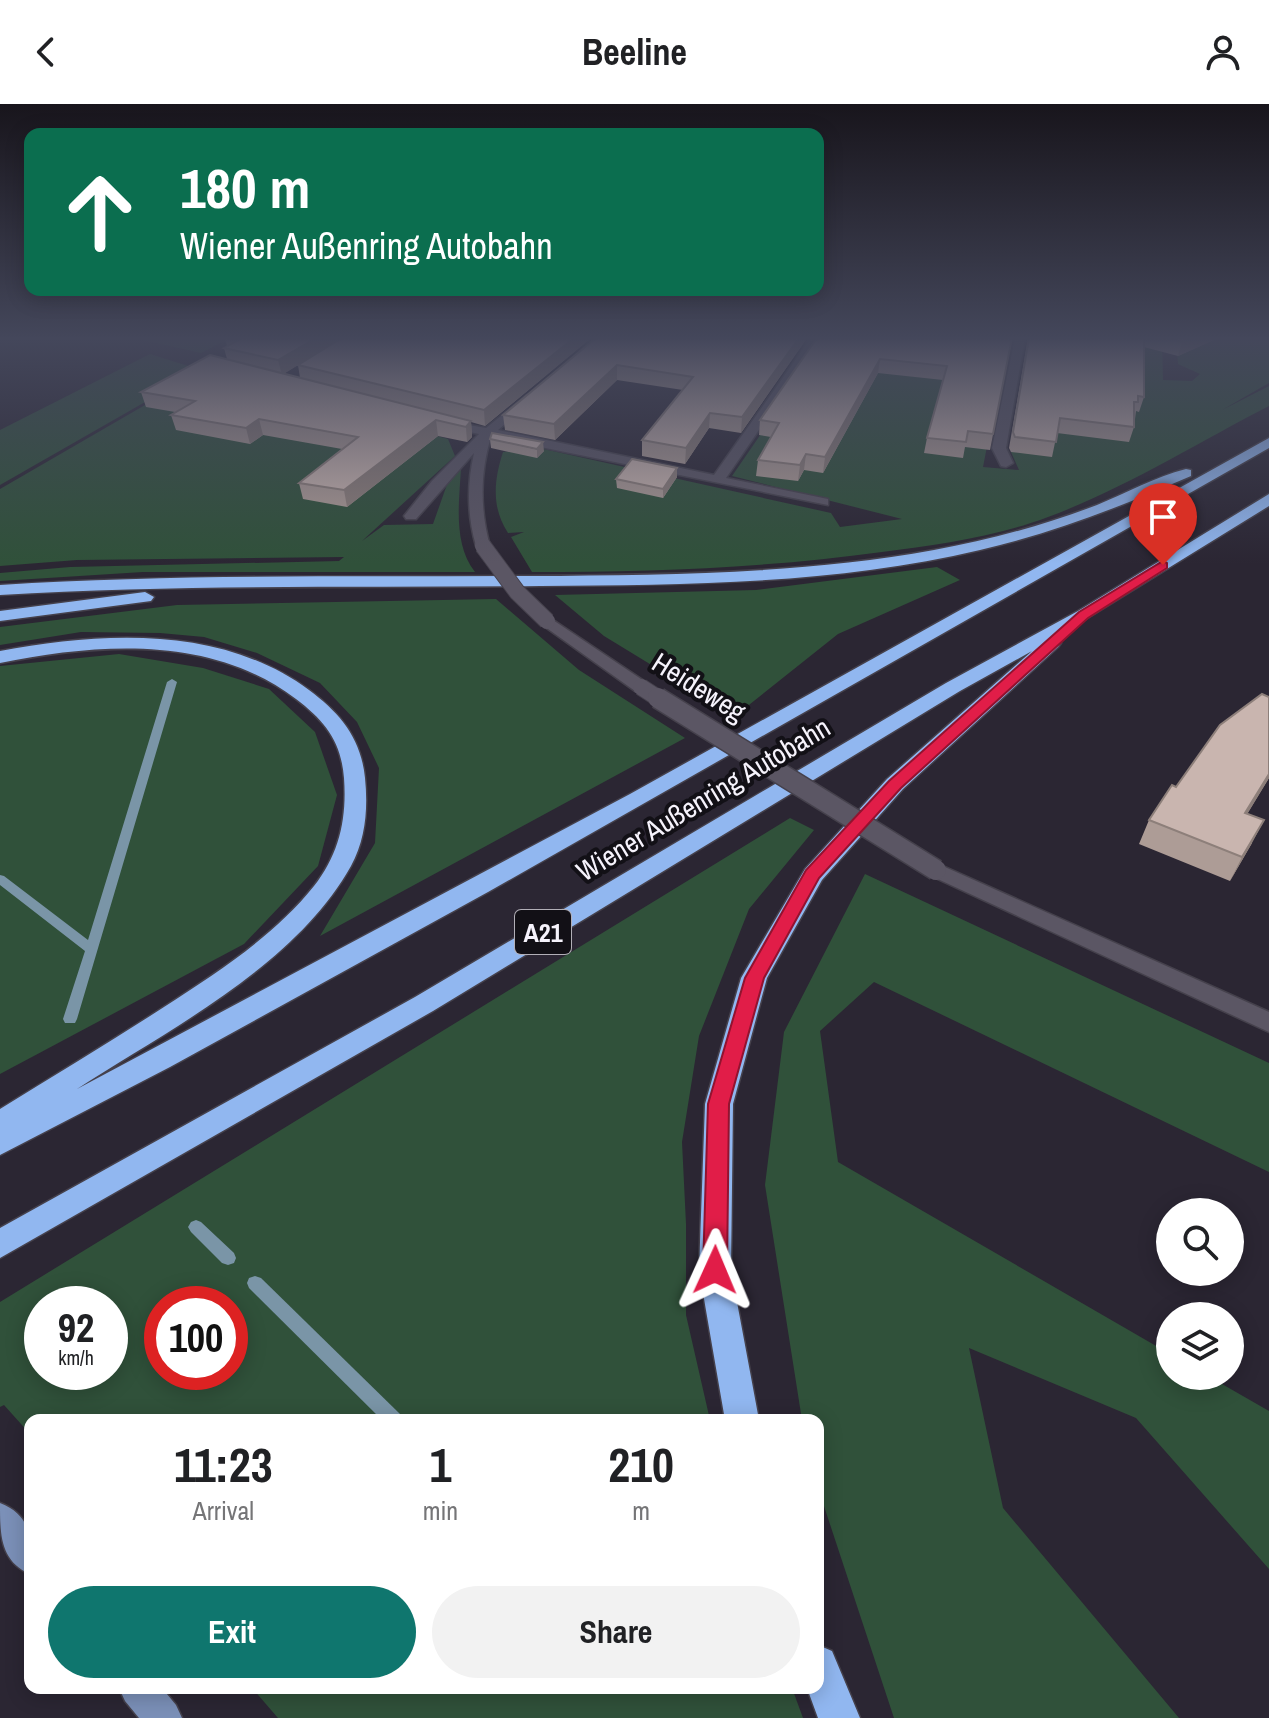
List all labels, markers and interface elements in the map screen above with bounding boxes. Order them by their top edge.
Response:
text: Beeline [582,28,687,76]
icon: back [24,30,68,74]
icon: person [1201,30,1245,74]
text: 180 m [180,150,310,225]
icon: ahead [48,160,152,264]
text: Wiener Außenring Autobahn [180,222,553,270]
pin [1129,483,1197,565]
icon: arrive [1141,495,1185,539]
street label: Heideweg [645,643,753,731]
street label: Wiener Außenring Autobahn [569,708,837,890]
road number: A21 [515,910,571,954]
map controls [1156,1198,1244,1390]
button: search [1156,1198,1244,1286]
position arrow [673,1228,757,1312]
speed limit sign: 100 [144,1286,248,1390]
text: 92 [58,1301,94,1354]
button: layers [1156,1302,1244,1390]
text: km/h [58,1344,94,1371]
text: 11:23 [174,1432,273,1497]
text: 1 [429,1432,451,1497]
text: 210 [608,1432,674,1497]
text: Arrival [193,1493,254,1528]
text: min [423,1493,458,1528]
text: m [632,1493,650,1528]
button: Exit [48,1586,416,1678]
button: Share [432,1586,800,1678]

